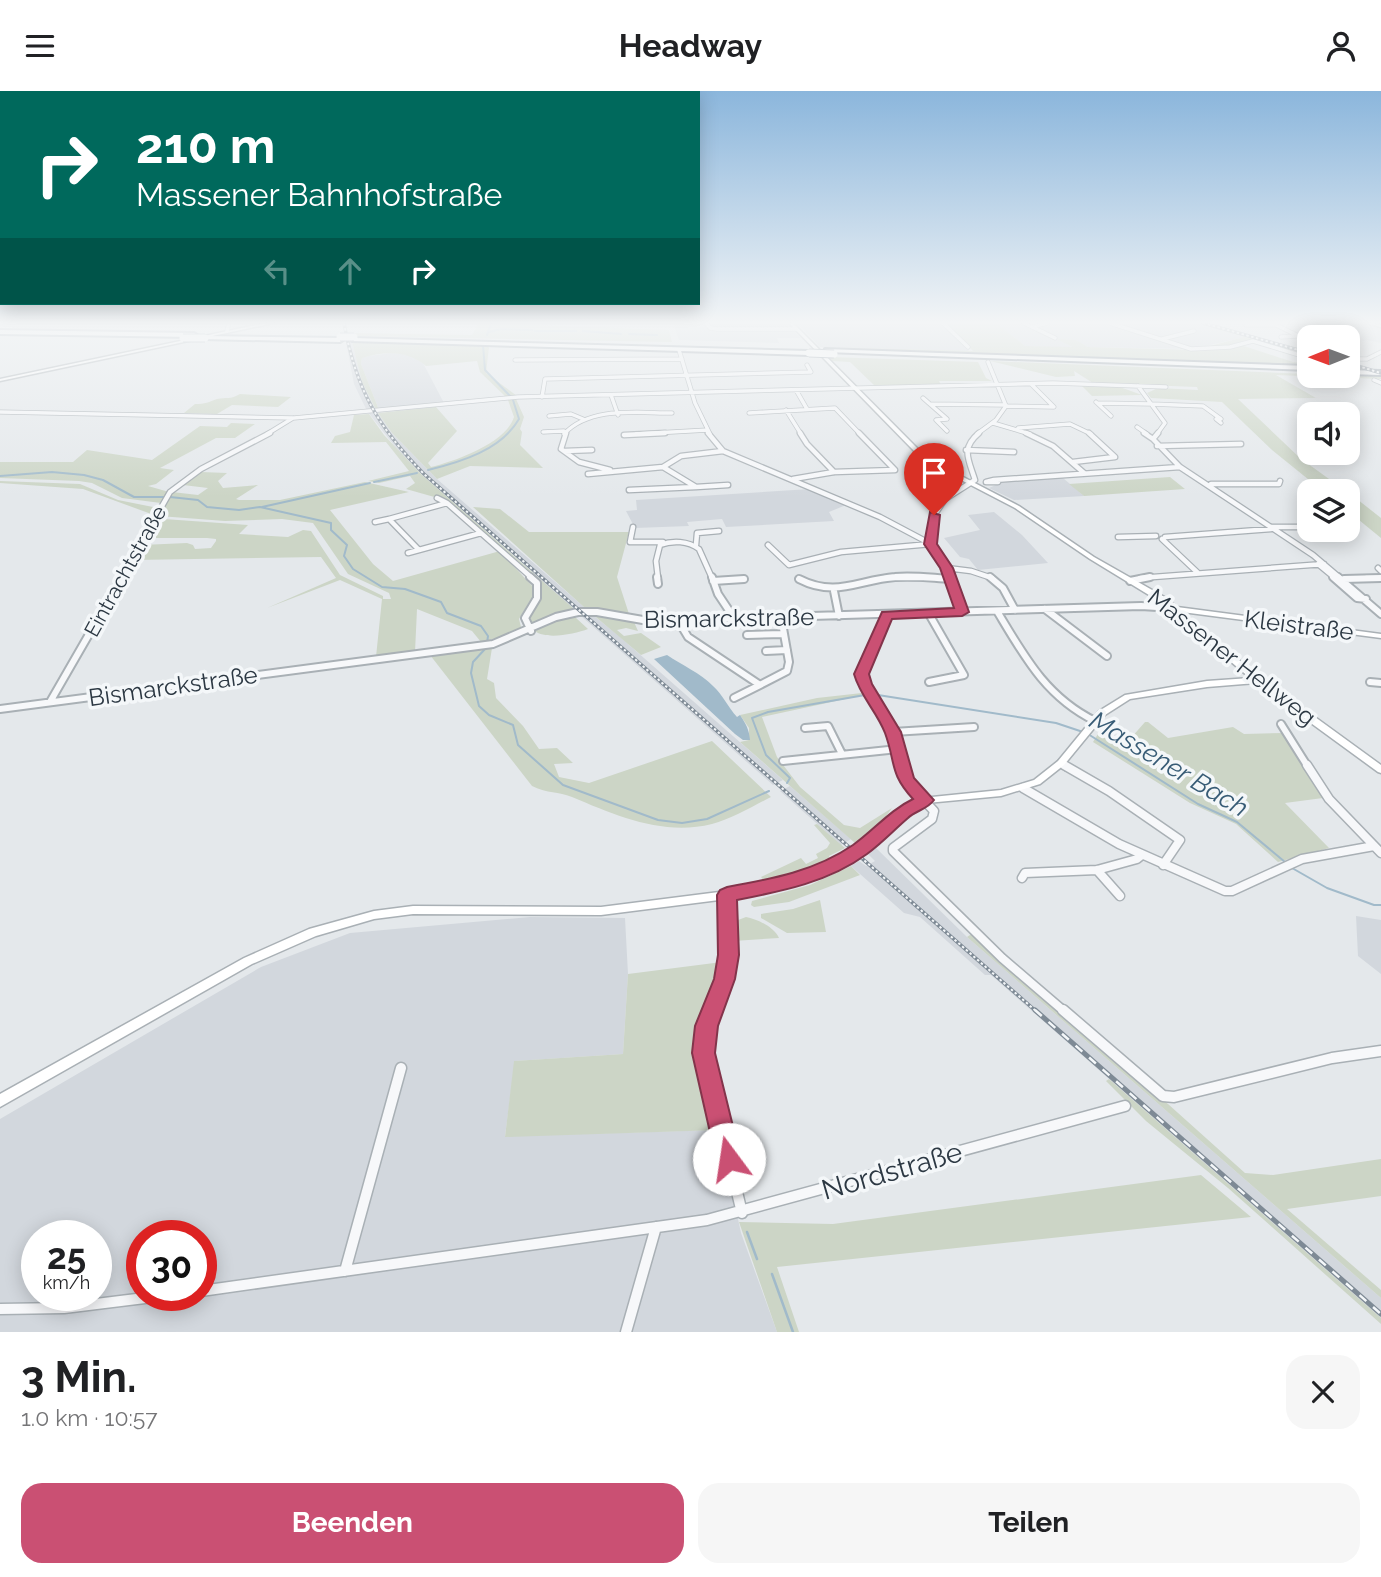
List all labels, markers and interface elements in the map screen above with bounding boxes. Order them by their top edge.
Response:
icon: menu [21,27,59,65]
text: Headway [619,27,762,64]
icon: person [1322,27,1360,65]
text: 210 m [136,117,275,174]
icon: right [21,119,112,210]
text: Massener Bahnhofstraße [136,176,502,213]
icon: left [258,252,296,290]
icon: ahead [331,252,369,290]
icon: right [404,252,442,290]
north arrow [1297,325,1360,389]
map controls [1297,325,1360,542]
button: sound [1297,402,1360,465]
pin [904,443,964,515]
icon: arrive [915,454,953,492]
button: layers [1297,479,1360,542]
street label: Eintrachtstraße [79,501,171,641]
street label: Massener Hellweg [1142,582,1322,732]
street label: Bismarckstraße [644,602,814,634]
street label: Kleistraße [1243,604,1355,646]
street label: Bismarckstraße [87,660,259,712]
water label: Massener Bach [1084,705,1254,823]
position arrow [692,1122,766,1196]
street label: Nordstraße [818,1135,966,1207]
speed limit sign: 30 [126,1220,217,1311]
text: 25 [47,1236,86,1277]
text: km/h [43,1272,90,1293]
text: 3 Min. [21,1353,136,1402]
button: close [1286,1355,1360,1429]
text: 1.0 km · 10:57 [21,1404,158,1431]
button: Beenden [21,1483,684,1563]
button: Teilen [698,1483,1360,1563]

